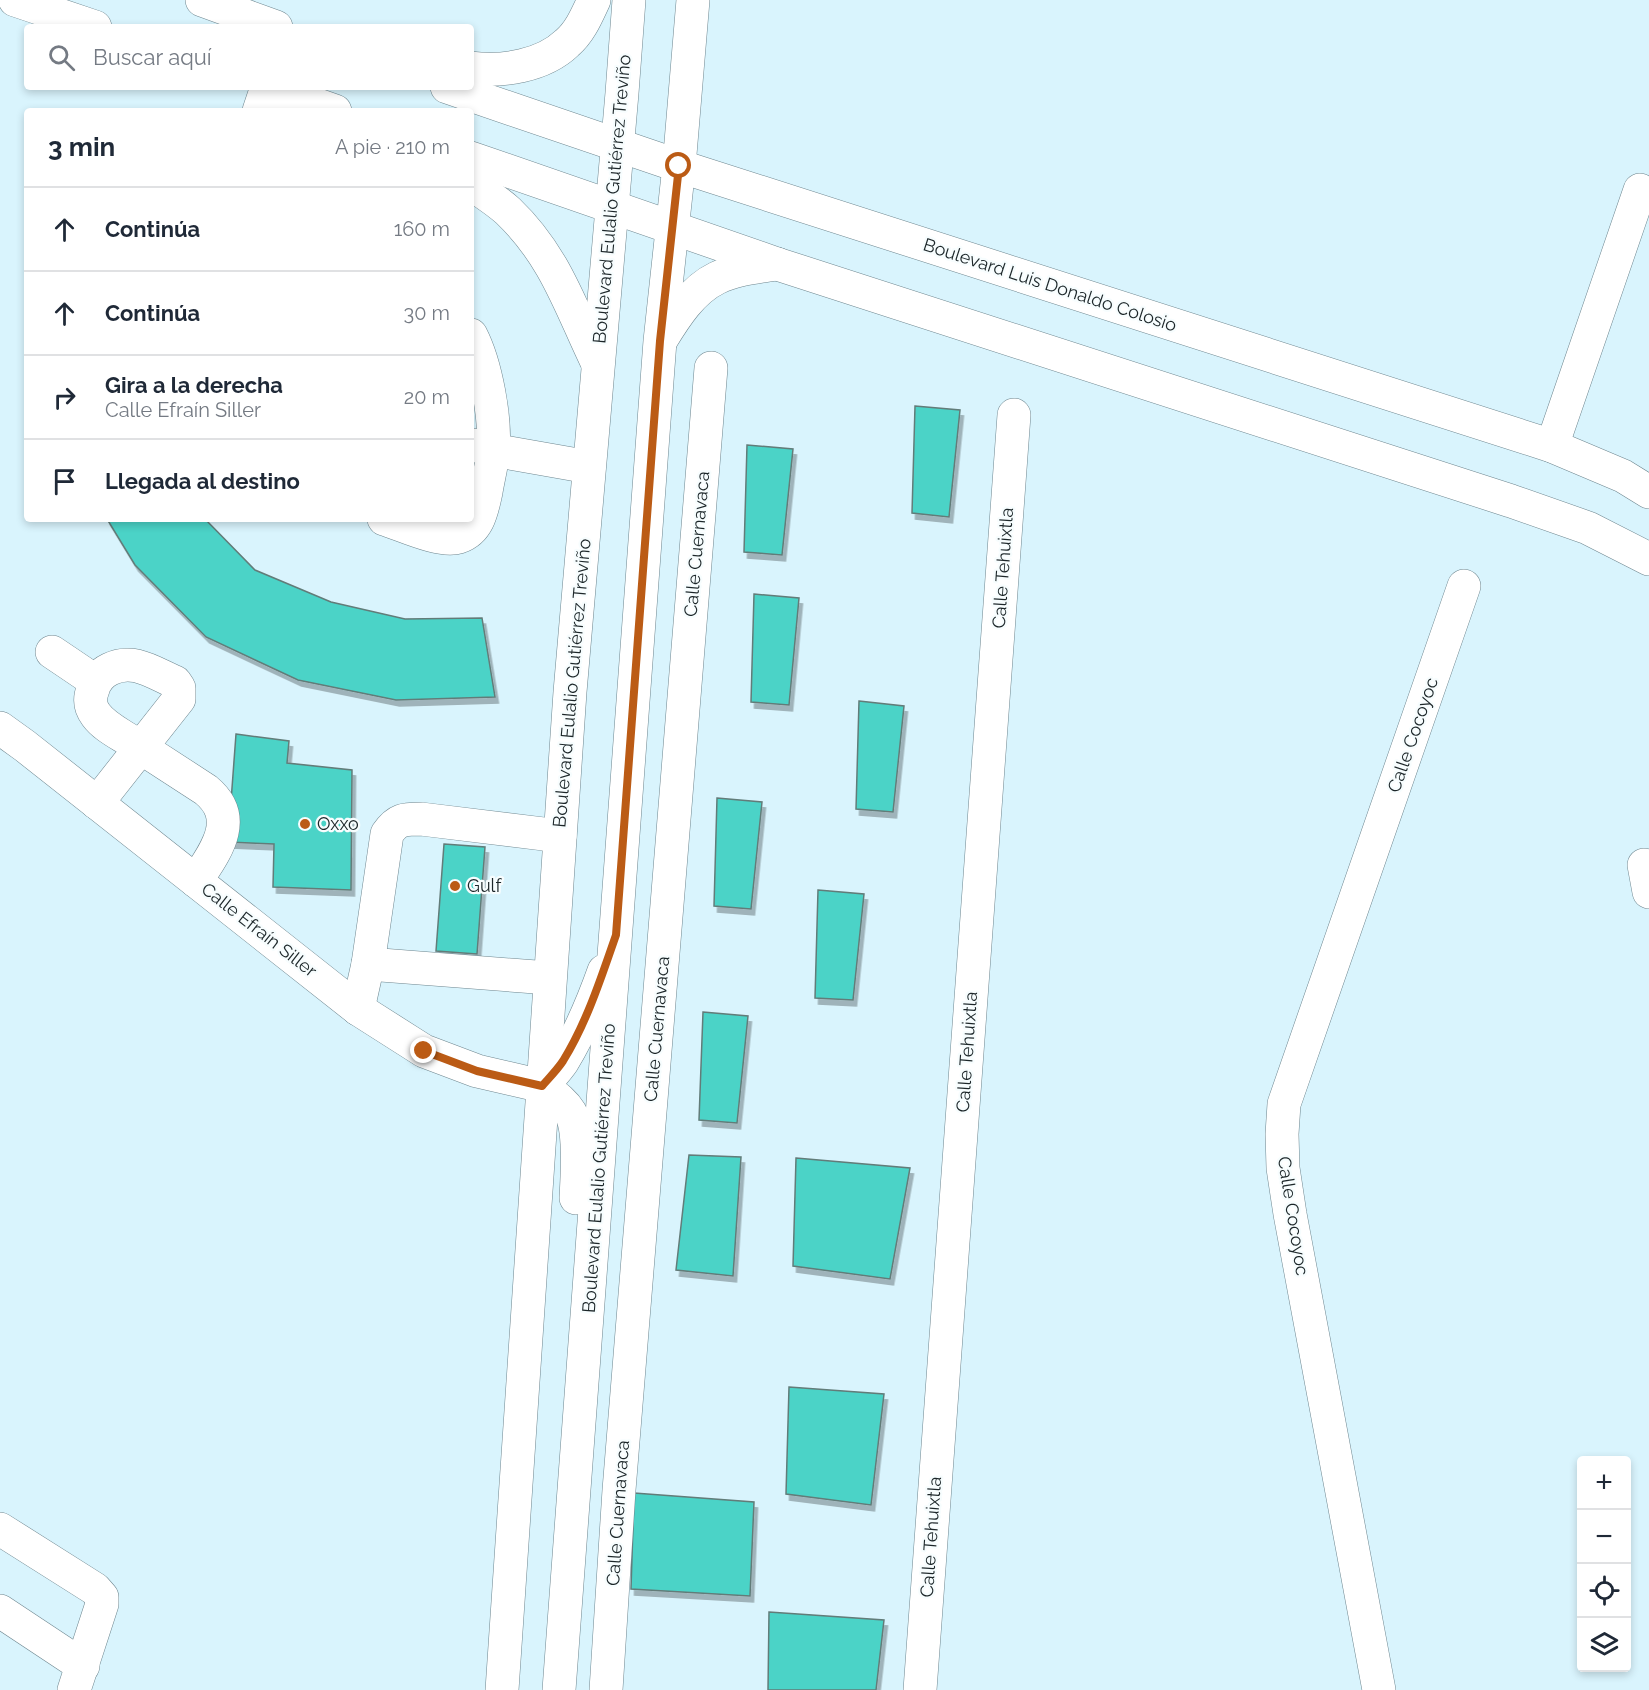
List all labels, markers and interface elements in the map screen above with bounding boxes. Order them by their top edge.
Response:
search box [24,24,474,90]
icon: search [45,41,78,74]
text: Buscar aquí [93,44,212,70]
street label: Boulevard Eulalio Gutiérrez Treviño [588,53,635,344]
text: 3 min [48,132,115,162]
text: A pie · 210 m [335,135,450,159]
route start [665,152,691,178]
icon: ahead [48,213,81,246]
text: Continúa [105,216,200,242]
text: 160 m [394,217,450,241]
street label: Boulevard Luis Donaldo Colosio [921,234,1180,336]
icon: ahead [48,297,81,330]
text: Continúa [105,300,200,326]
text: 30 m [404,301,450,325]
text: Gira a la derecha [105,372,283,398]
icon: right [48,381,81,414]
text: 20 m [404,385,450,409]
text: Calle Efraín Siller [105,398,261,422]
icon: arrive [48,465,81,498]
text: Llegada al destino [105,468,300,494]
street label: Calle Cuernavaca [680,470,713,618]
street label: Calle Tehuixtla [988,507,1017,629]
street label: Boulevard Eulalio Gutiérrez Treviño [548,537,595,828]
street label: Calle Cocoyoc [1383,674,1442,795]
place label: Oxxo [317,813,359,834]
marker: Oxxo [298,817,312,831]
place label: Gulf [467,875,502,896]
street label: Calle Efraín Siller [198,878,322,982]
marker: Gulf [448,879,462,893]
street label: Calle Cuernavaca [640,955,673,1103]
street label: Calle Tehuixtla [952,991,981,1113]
street label: Boulevard Eulalio Gutiérrez Treviño [578,1022,619,1313]
route end [410,1037,436,1063]
street label: Calle Cocoyoc [1274,1155,1313,1277]
street label: Calle Cuernavaca [602,1439,633,1586]
map controls [1577,1456,1631,1672]
button: + [1577,1456,1631,1510]
street label: Calle Tehuixtla [916,1476,945,1598]
button: − [1577,1510,1631,1564]
button: locate [1577,1564,1631,1618]
button: layers [1577,1618,1631,1672]

